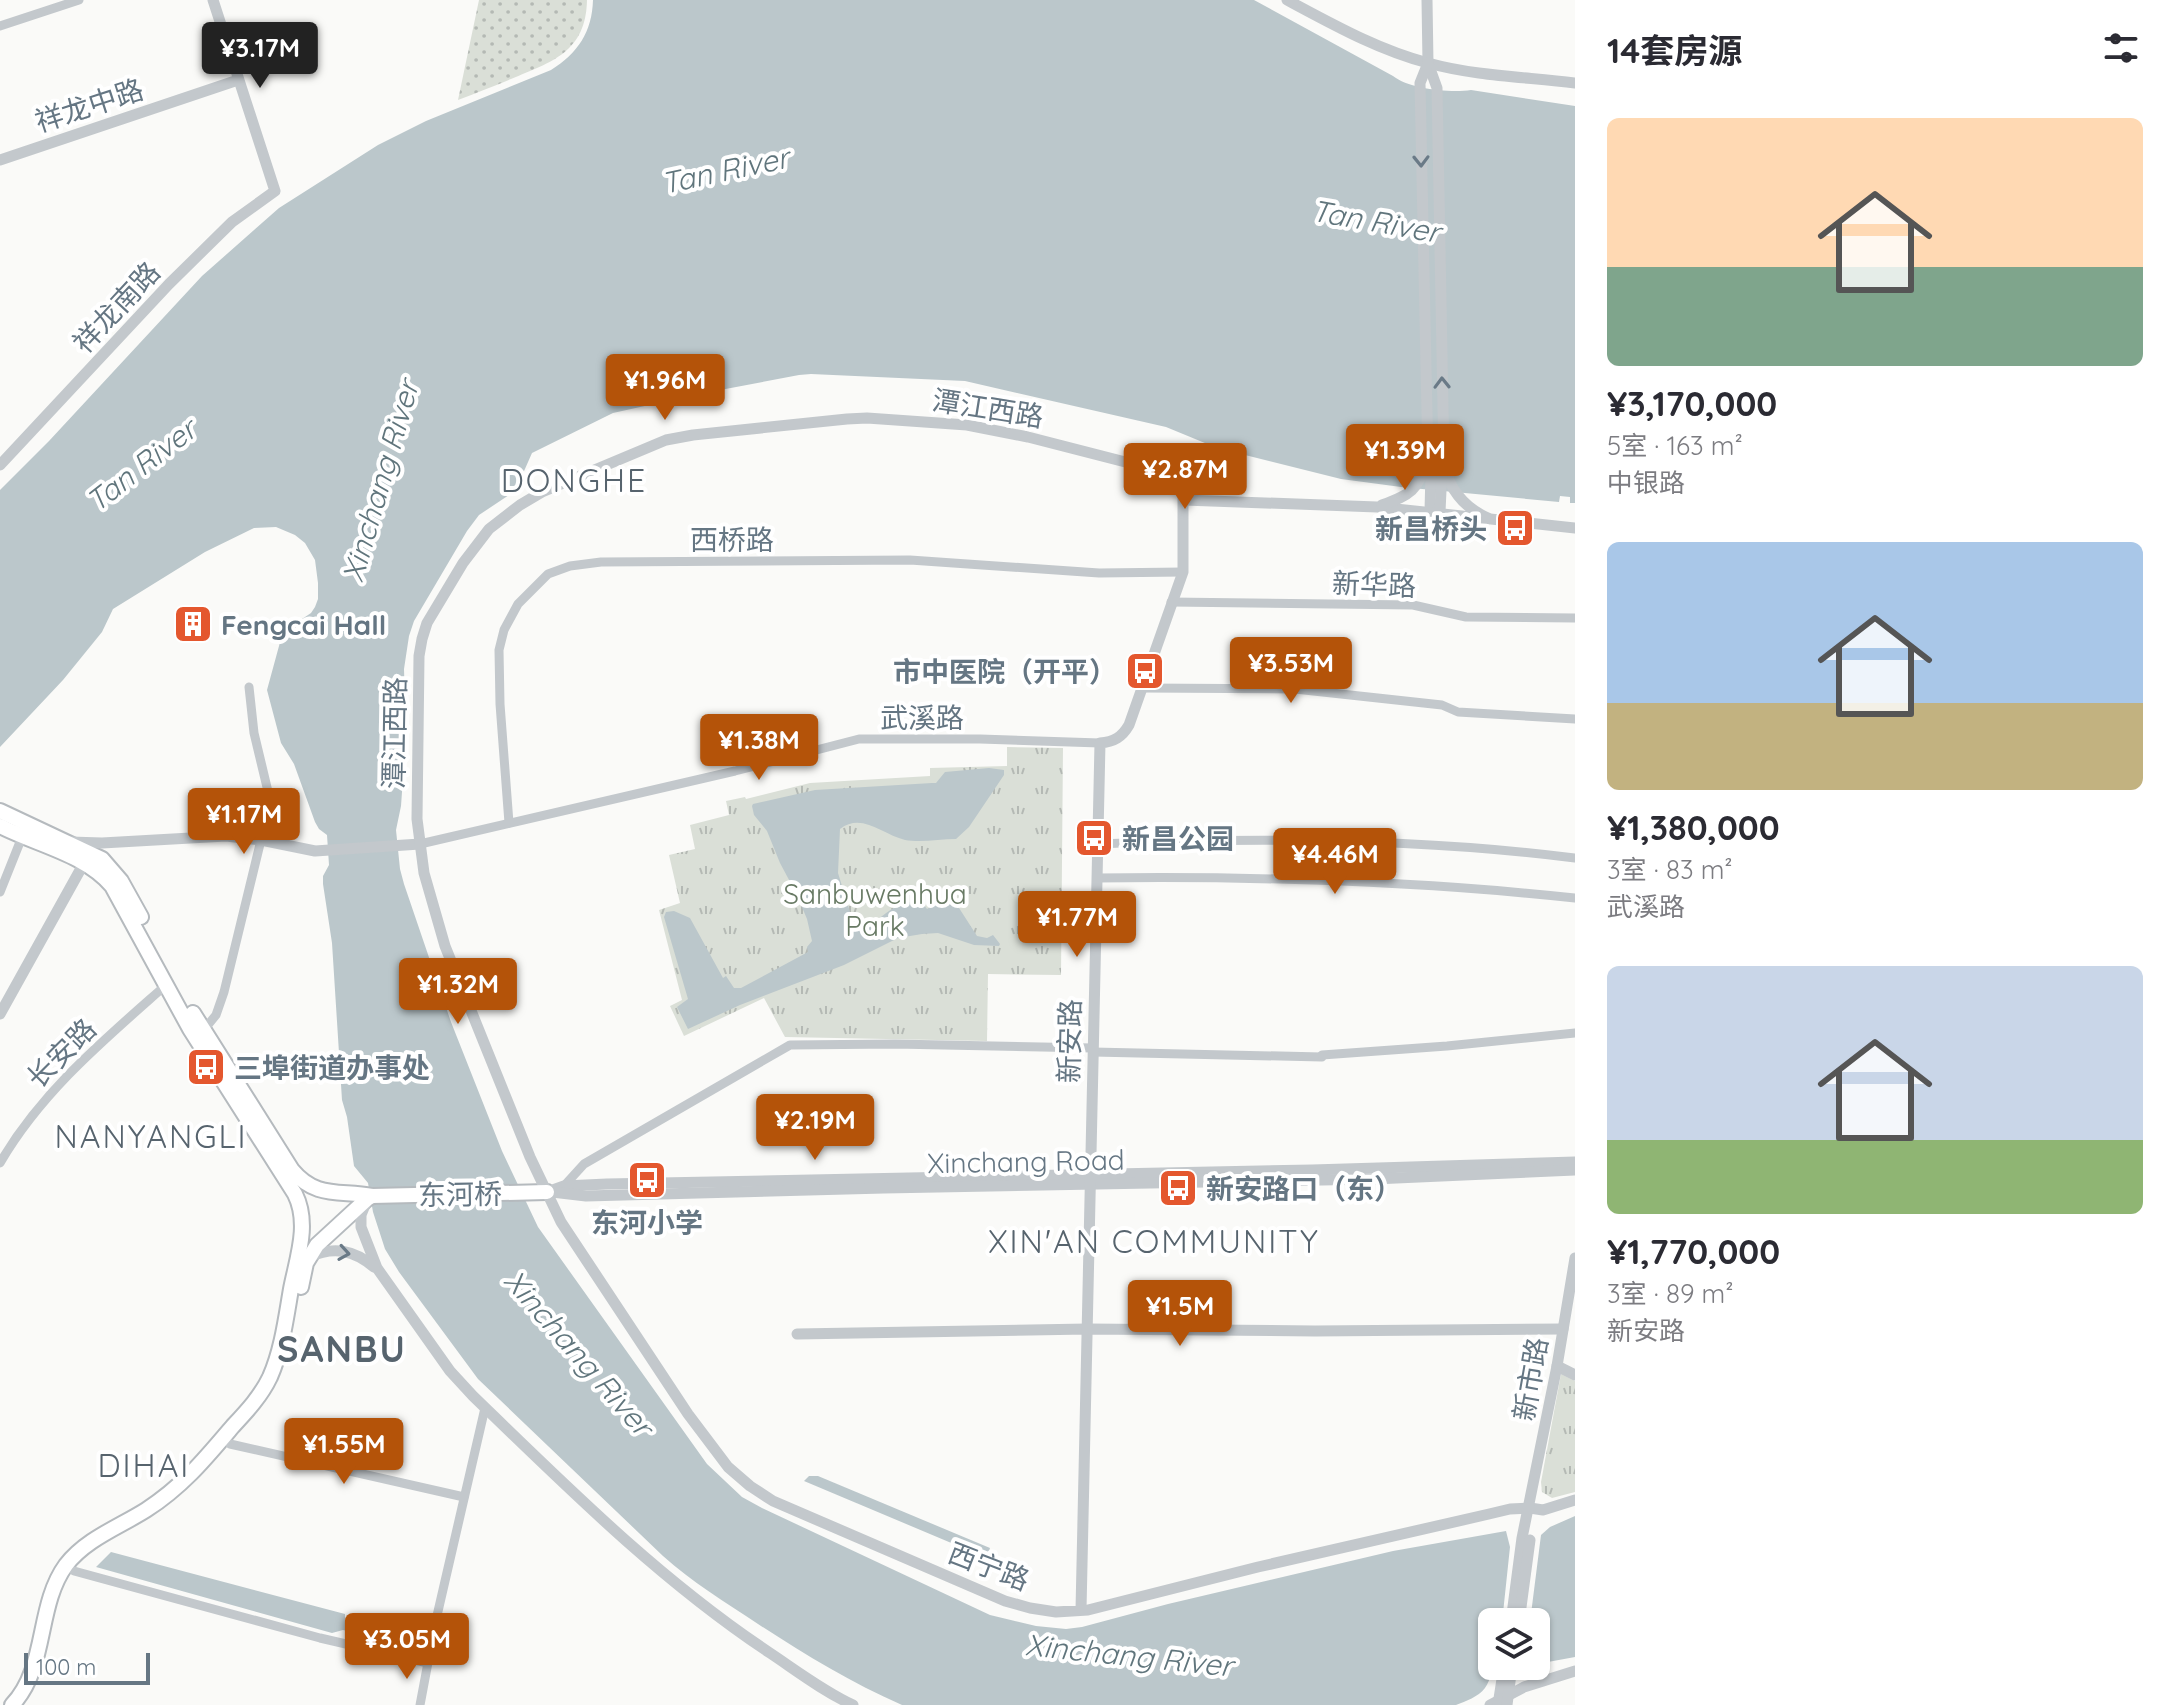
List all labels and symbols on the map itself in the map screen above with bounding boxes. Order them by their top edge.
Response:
pin: ¥3.17M [195,22,325,90]
street label: 祥龙中路 [30,71,148,139]
water label: Tan River [658,137,796,202]
one-way arrow [1413,155,1430,168]
water label: Tan River [1309,191,1446,252]
street label: 祥龙南路 [65,254,167,360]
pin: ¥1.96M [600,354,730,422]
water label: Xinchang River [333,373,428,586]
one-way arrow [1434,376,1451,389]
street label: 潭江西路 [930,382,1046,434]
water label: Tan River [78,408,206,520]
pin: ¥1.39M [1340,424,1470,492]
pin: ¥2.87M [1120,443,1250,511]
district label: DONGHE [501,460,647,500]
bus stop icon: 新昌桥头 [1494,507,1536,549]
place label: 新昌桥头 [1375,511,1487,546]
street label: 西桥路 [690,522,774,557]
street label: 新华路 [1331,565,1417,603]
building icon: Fengcai Hall [172,603,214,645]
place label: Fengcai Hall [221,607,386,642]
pin: ¥3.53M [1226,637,1356,705]
bus stop icon: 市中医院（开平） [1124,650,1166,692]
place label: 市中医院（开平） [893,654,1117,689]
street label: 潭江西路 [376,677,412,789]
street label: 武溪路 [880,700,964,735]
pin: ¥1.38M [694,714,824,782]
pin: ¥1.17M [179,788,309,856]
bus stop icon: 新昌公园 [1073,817,1115,859]
place label: 新昌公园 [1122,821,1234,856]
pin: ¥4.46M [1270,828,1400,896]
park label: Sanbuwenhua Park [783,876,967,943]
pin: ¥1.77M [1012,891,1142,959]
pin: ¥1.32M [393,958,523,1026]
street label: 新安路 [1051,999,1087,1083]
street label: 长安路 [19,1011,103,1095]
bus stop icon: 三埠街道办事处 [185,1046,227,1088]
place label: 三埠街道办事处 [234,1050,430,1085]
pin: ¥2.19M [750,1094,880,1162]
district label: NANYANGLI [54,1116,248,1156]
street label: Xinchang Road [927,1142,1125,1180]
bus stop icon: 东河小学 [626,1159,668,1201]
bus stop icon: 新安路口（东） [1157,1167,1199,1209]
place label: 新安路口（东） [1206,1171,1402,1206]
street label: 东河桥 [418,1176,502,1212]
place label: 东河小学 [591,1205,703,1240]
district label: XIN'AN COMMUNITY [988,1221,1320,1261]
one-way arrow [338,1243,351,1260]
water label: Xinchang River [497,1262,664,1446]
pin: ¥1.5M [1124,1280,1236,1348]
district label: SANBU [277,1326,407,1371]
street label: 新市路 [1505,1335,1555,1423]
pin: ¥1.55M [279,1418,409,1486]
district label: DIHAI [98,1445,190,1485]
street label: 西宁路 [944,1535,1034,1597]
pin: ¥3.05M [342,1613,472,1681]
water label: Xinchang River [1024,1625,1238,1685]
scale bar [24,1649,150,1685]

